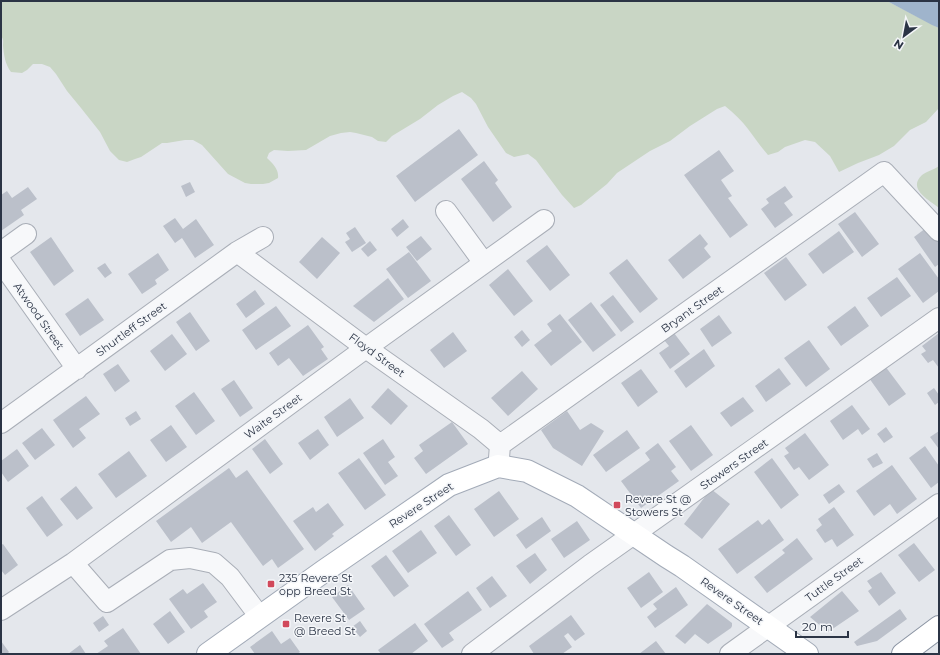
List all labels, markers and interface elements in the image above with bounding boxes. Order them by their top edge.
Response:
north arrow [884,16,924,56]
text: N [891,36,906,53]
street label: Atwood Street [11,280,68,353]
street label: Bryant Street [658,282,726,336]
street label: Shurtleff Street [93,298,169,359]
street label: Floyd Street [346,330,408,380]
street label: Waite Street [241,390,305,442]
street label: Stowers Street [697,435,771,493]
street label: Revere Street [386,479,456,531]
place label: Revere St @ Stowers St [625,492,691,519]
marker: Revere St @ Stowers St [612,500,622,510]
street label: Tuttle Street [802,553,866,605]
place label: 235 Revere St opp Breed St [279,571,353,598]
street label: Revere Street [698,574,767,628]
marker: 235 Revere St opp Breed St [266,579,276,589]
place label: Revere St @ Breed St [294,611,356,638]
scale bar [796,613,848,639]
marker: Revere St @ Breed St [281,619,291,629]
text: 20 m [802,619,833,634]

